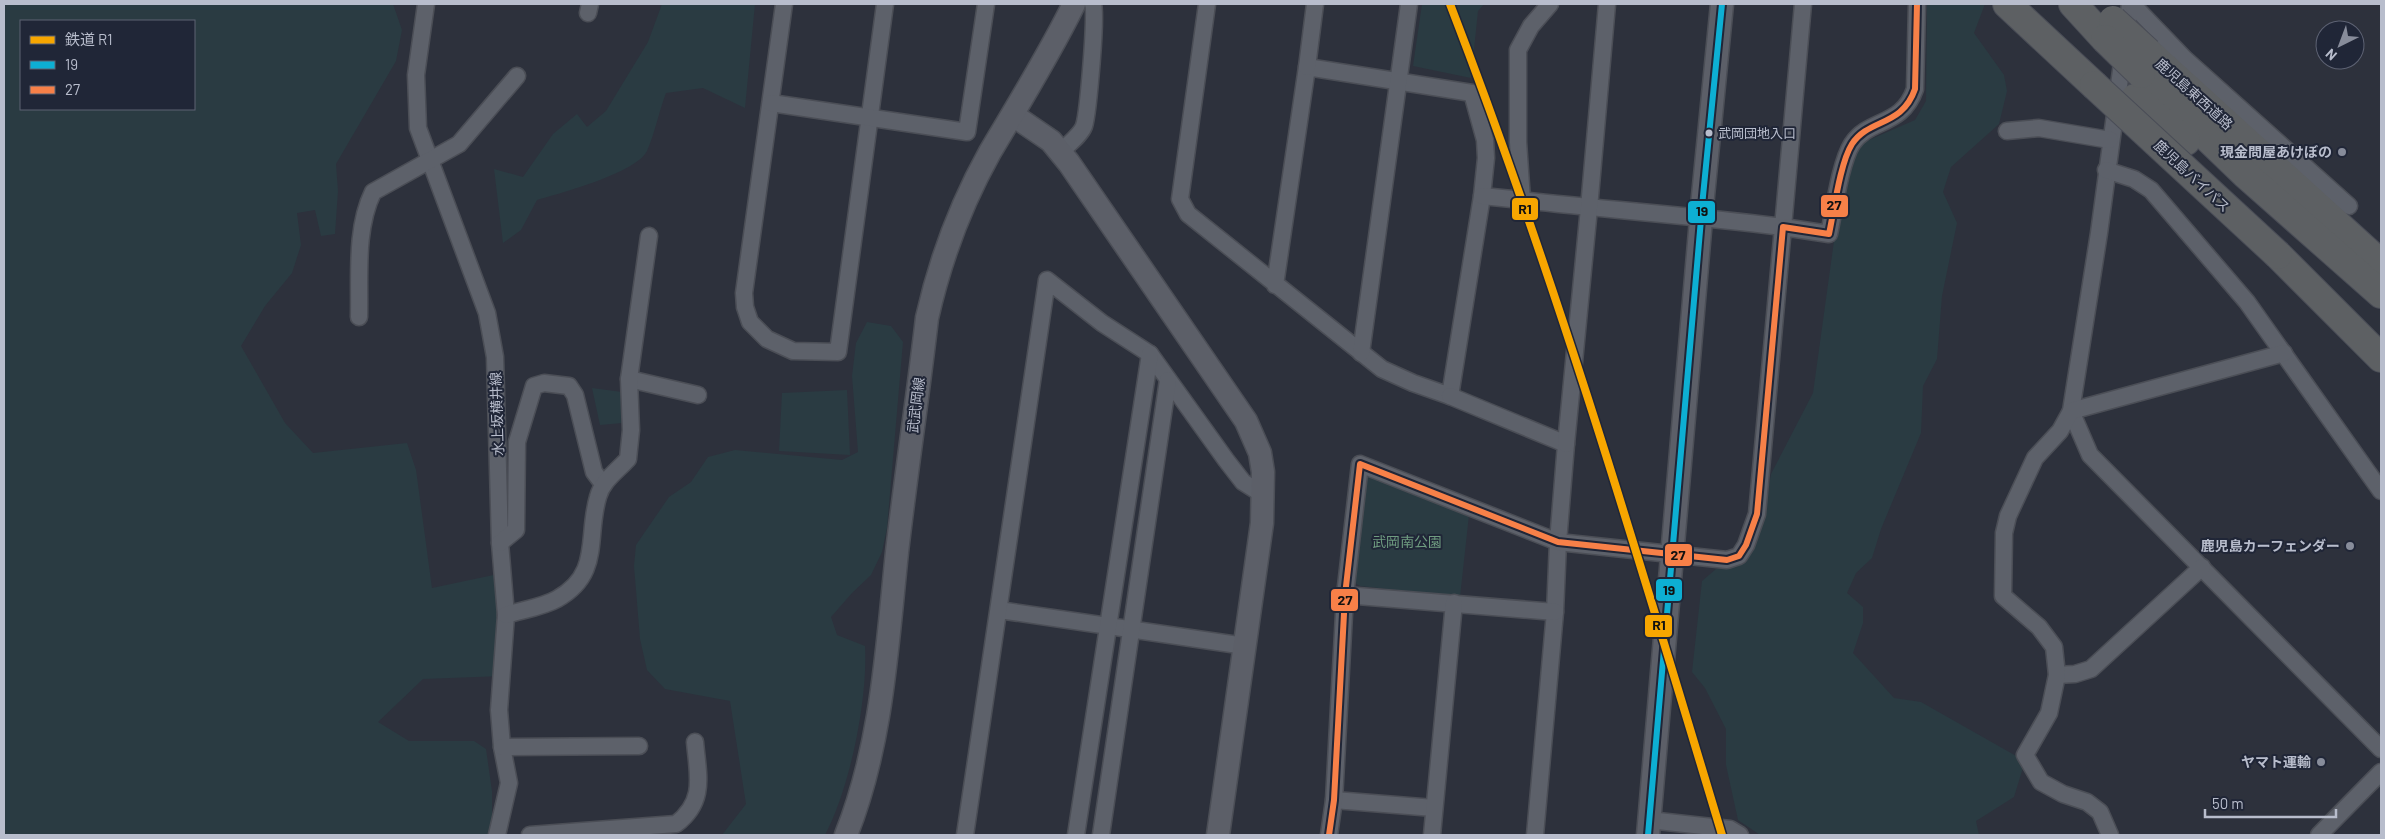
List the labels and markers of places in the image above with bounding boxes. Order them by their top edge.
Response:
place label: 武岡団地入口 [1718,125,1796,141]
marker: 武岡団地入口 [1704,128,1714,138]
place label: 現金問屋あけぼの [2220,143,2332,160]
marker: 現金問屋あけぼの [2336,146,2348,158]
place label: 鹿児島カーフェンダー [2201,537,2340,554]
marker: 鹿児島カーフェンダー [2344,540,2356,552]
place label: ヤマト運輸 [2241,753,2311,770]
marker: ヤマト運輸 [2315,756,2327,768]

